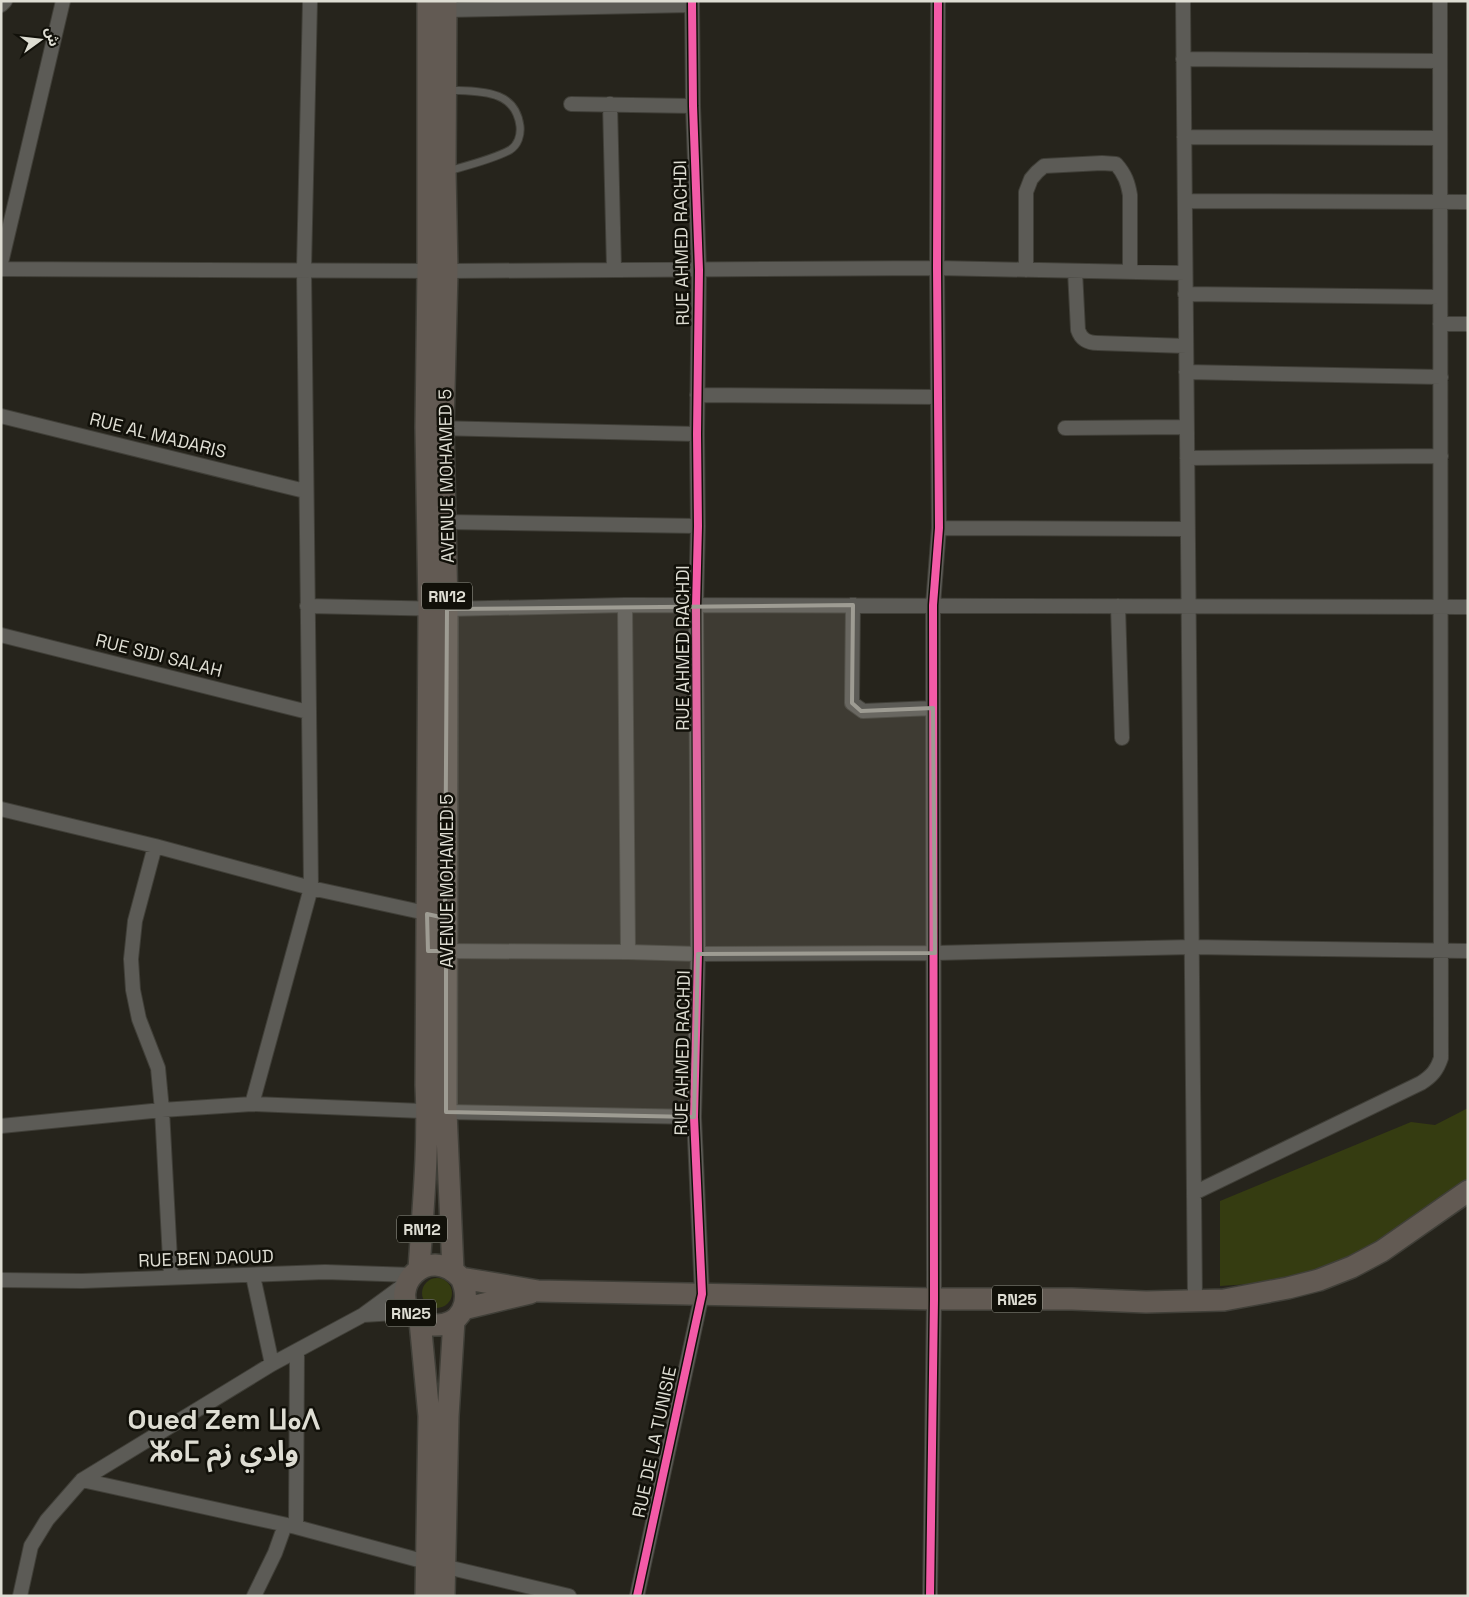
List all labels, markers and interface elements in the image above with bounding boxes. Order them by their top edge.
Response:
north arrow [15,15,65,65]
text: ش [41,25,64,48]
street label: RUE AHMED RACHDI [668,160,694,326]
street label: AVENUE MOHAMED 5 [433,389,459,563]
street label: RUE AL MADARIS [87,407,229,463]
street label: RUE AHMED RACHDI [671,565,694,731]
road number: RN12 [422,582,472,610]
street label: RUE SIDI SALAH [93,628,225,682]
street label: AVENUE MOHAMED 5 [435,794,458,968]
street label: RUE AHMED RACHDI [669,970,695,1136]
road number: RN12 [397,1216,447,1242]
street label: RUE BEN DAOUD [138,1244,274,1272]
road number: RN25 [992,1286,1042,1312]
road number: RN25 [386,1300,436,1326]
street label: RUE DE LA TUNISIE [627,1364,681,1520]
district label: Oued Zem ⵡⴰⴷ ⵣⴰⵎ وادي زم [128,1401,320,1473]

